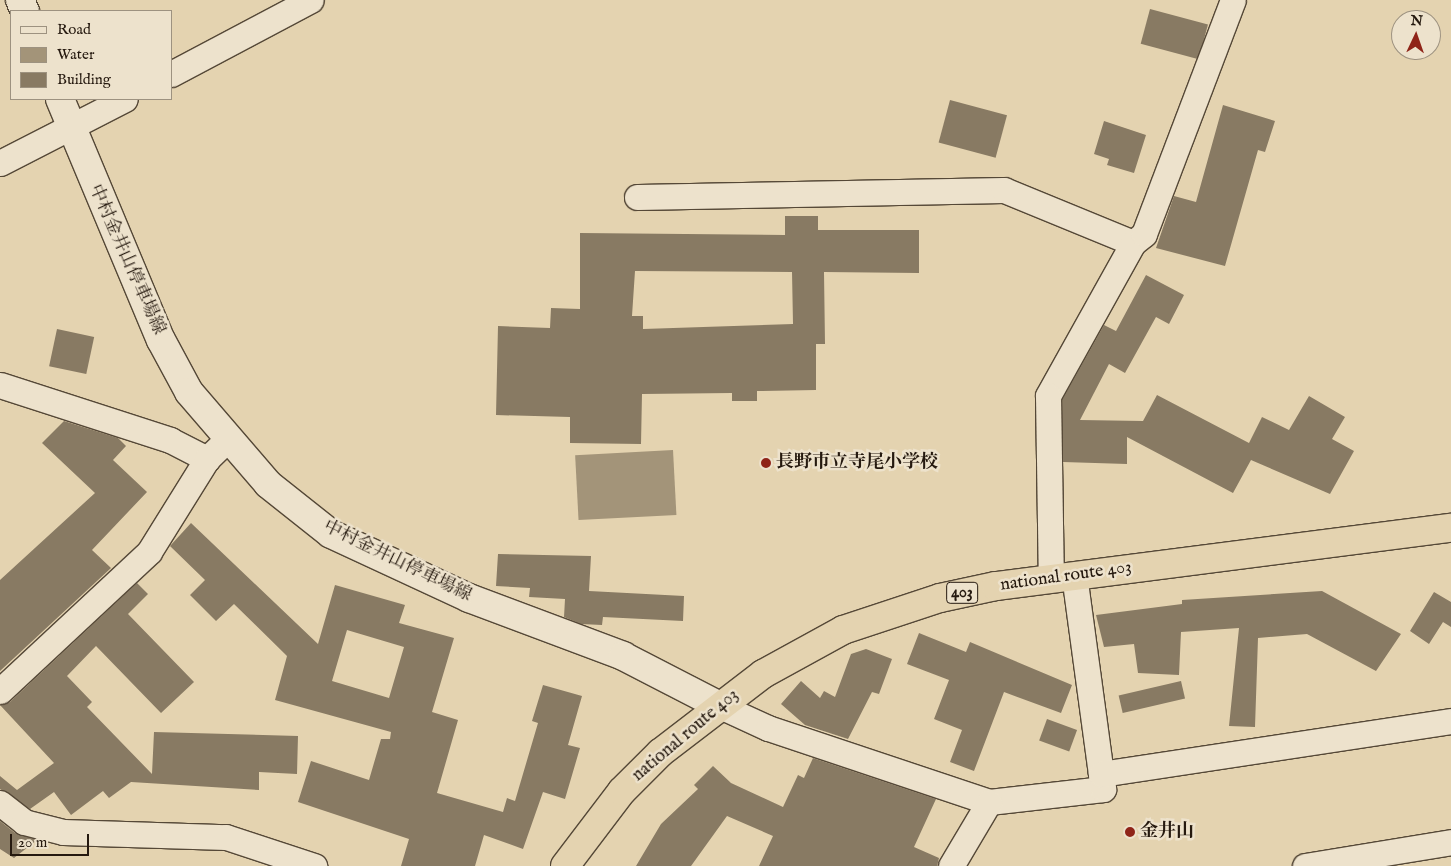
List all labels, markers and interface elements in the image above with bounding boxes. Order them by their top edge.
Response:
legend [10,10,172,100]
north arrow [1391,10,1441,60]
text: N [1410,12,1423,30]
text: Road [57,20,91,39]
text: Water [57,45,94,64]
text: Building [57,70,111,89]
street label: 中村金井山停車場線 [83,182,169,338]
place label: 長野市立寺尾小学校 [776,452,938,474]
marker: 長野市立寺尾小学校 [760,457,772,469]
street label: 中村金井山停車場線 [319,517,475,607]
street label: national route 403 [999,557,1133,597]
road number: 403 [946,580,978,606]
street label: national route 403 [628,685,744,787]
place label: 金井山 [1140,821,1194,843]
scale bar [12,824,91,856]
marker: 金井山 [1124,826,1136,838]
text: 20 m [18,833,47,852]

